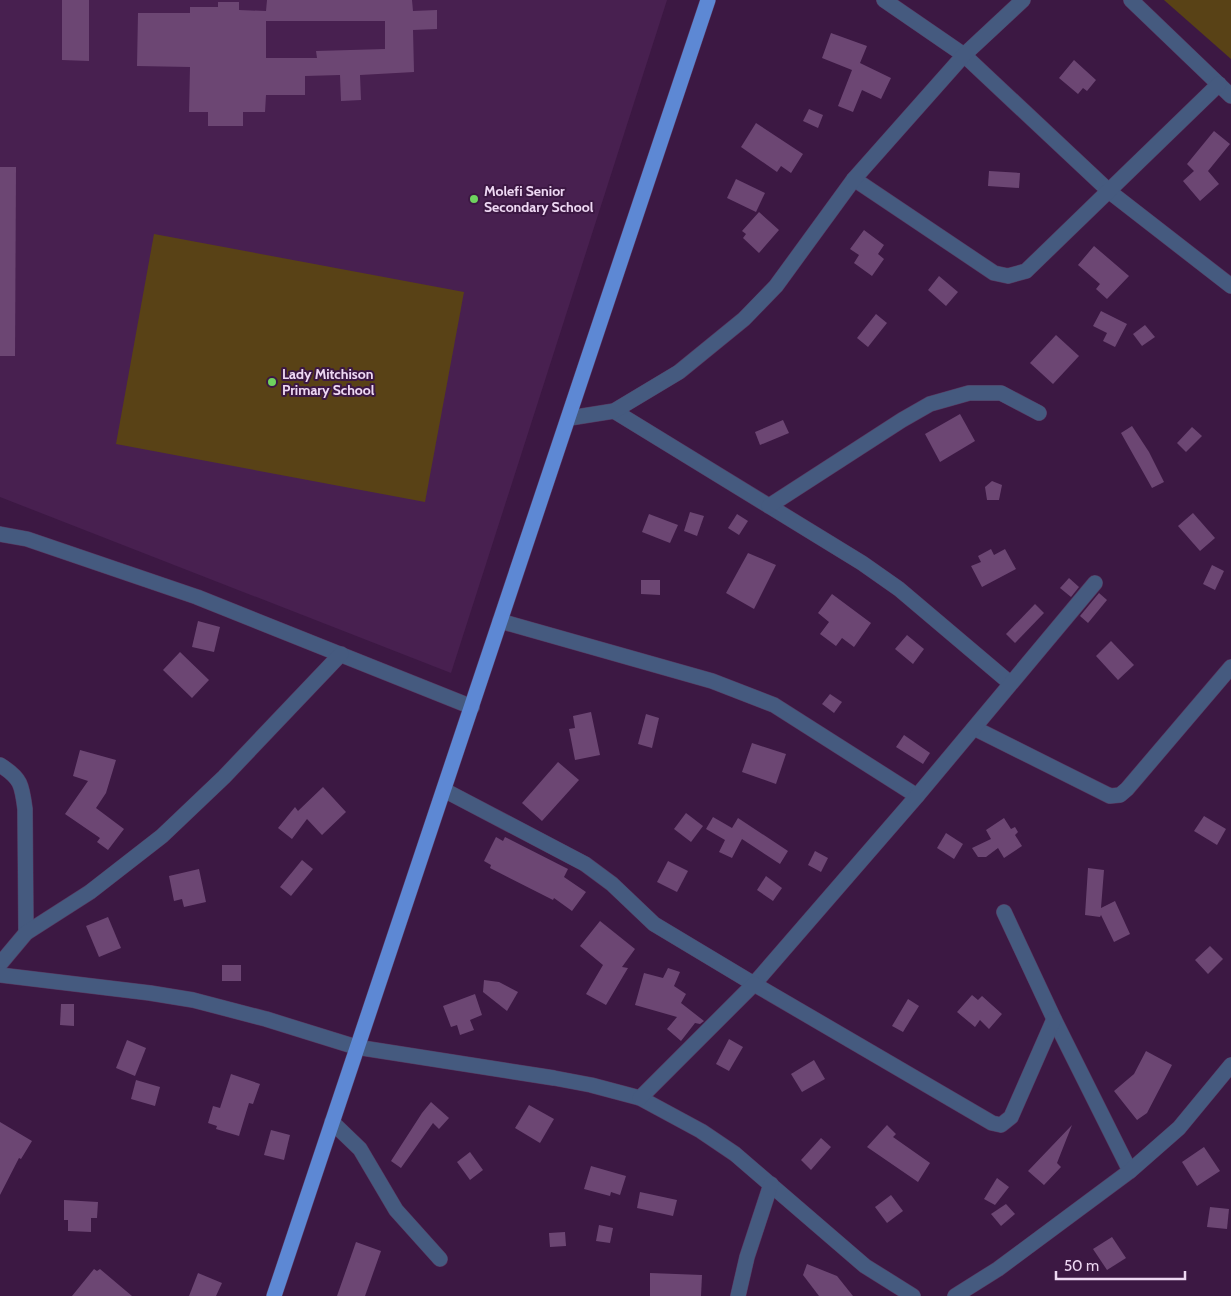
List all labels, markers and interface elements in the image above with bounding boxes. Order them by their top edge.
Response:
place label: Molefi Senior Secondary School [484,182,594,216]
marker: Molefi Senior Secondary School [468,193,480,205]
place label: Lady Mitchison Primary School [282,365,375,399]
marker: Lady Mitchison Primary School [266,376,278,388]
scale bar [1056,1248,1185,1280]
text: 50 m [1064,1257,1099,1275]

